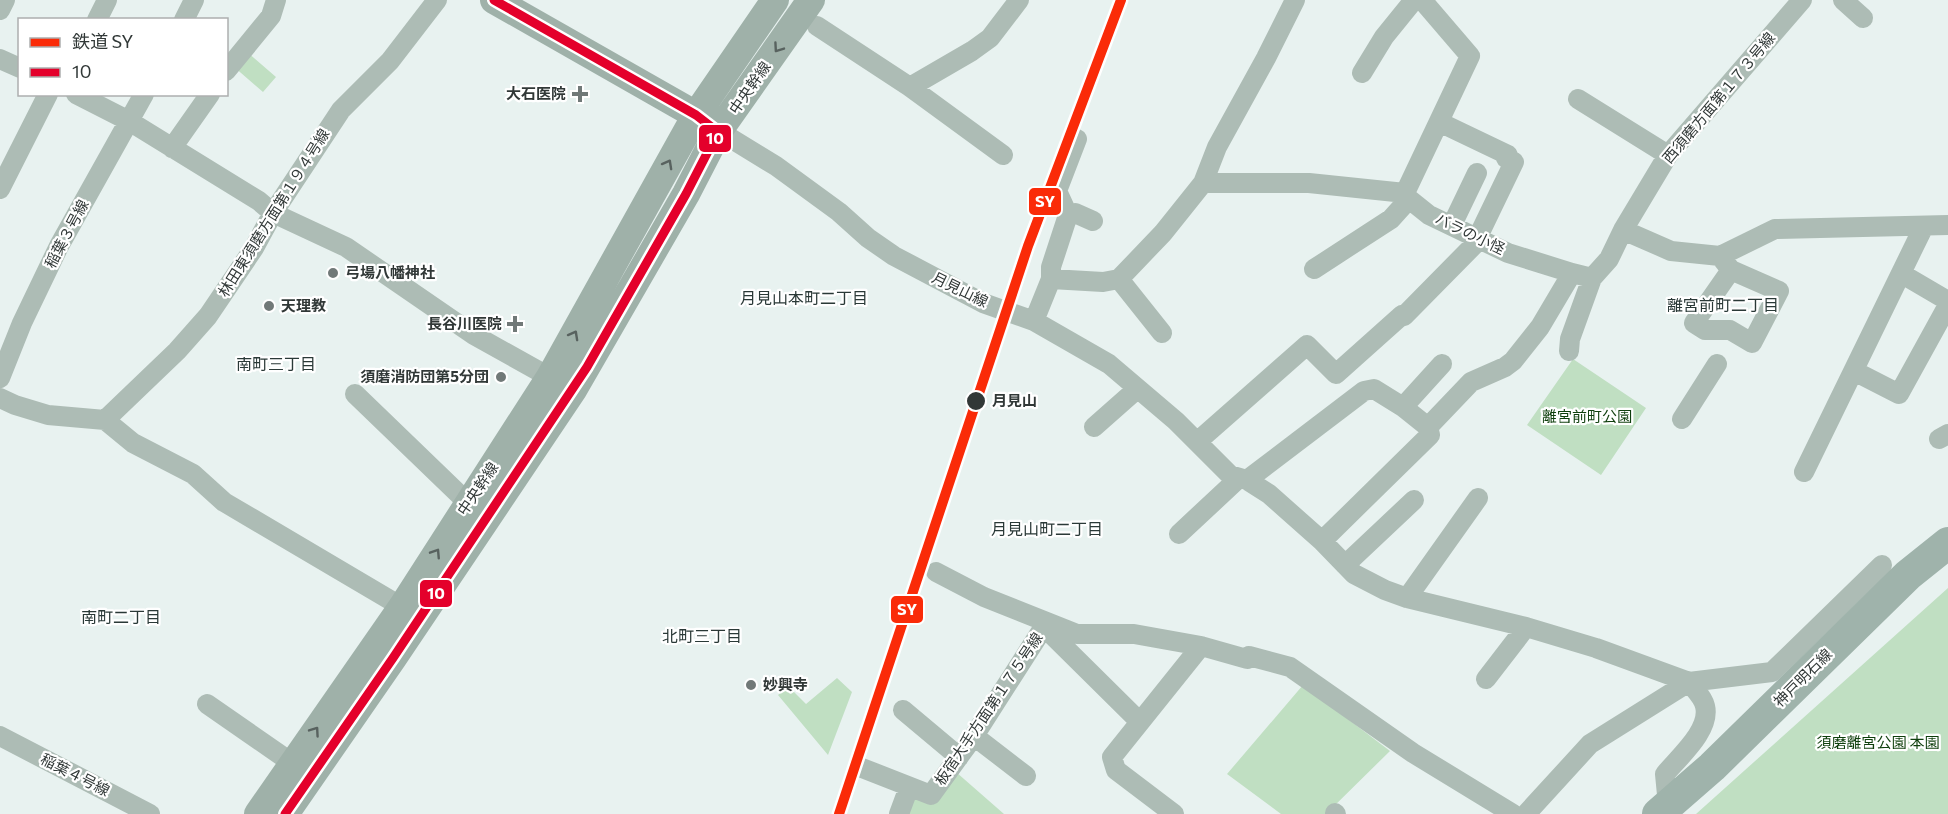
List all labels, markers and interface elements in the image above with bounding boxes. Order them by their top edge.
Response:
legend [18,18,228,96]
street label: 西須磨方面第１７３号線 [1658,28,1778,166]
text: 鉄道 SY [72,30,134,52]
one-way arrow [774,41,785,52]
street label: 中央幹線 [725,58,774,117]
text: 10 [72,60,91,82]
place label: 大石医院 [506,84,566,102]
marker: 大石医院 [571,85,589,103]
line badge: 10 [698,124,732,153]
street label: 林田東須磨方面第１９４号線 [214,125,332,300]
text: 10 [706,128,724,147]
one-way arrow [661,160,672,170]
line badge: SY [1028,187,1062,216]
text: SY [1035,191,1055,210]
street label: 稲葉３号線 [41,196,92,271]
street label: バラの小怪 [1433,209,1508,258]
place label: 弓場八幡神社 [345,263,435,281]
marker: 弓場八幡神社 [326,266,340,280]
street label: 月見山線 [930,268,991,310]
district label: 月見山本町二丁目 [740,288,868,307]
district label: 離宮前町二丁目 [1667,295,1779,314]
place label: 天理教 [281,296,326,314]
marker: 天理教 [262,299,276,313]
place label: 長谷川医院 [427,314,502,332]
marker: 長谷川医院 [506,315,524,333]
one-way arrow [567,331,578,341]
district label: 南町三丁目 [236,354,316,373]
place label: 須磨消防団第5分団 [360,367,489,385]
marker: 須磨消防団第5分団 [494,370,508,384]
marker: 月見山 [965,390,987,412]
place label: 月見山 [992,391,1037,409]
park label: 離宮前町公園 [1542,407,1632,425]
street label: 中央幹線 [453,459,501,518]
district label: 月見山町二丁目 [991,519,1103,538]
one-way arrow [429,549,441,559]
line badge: 10 [419,579,453,608]
text: 10 [427,583,445,602]
line badge: SY [890,595,924,624]
text: SY [897,599,917,618]
district label: 南町二丁目 [81,607,161,626]
district label: 北町三丁目 [662,626,742,645]
street label: 板宿大手方面第１７５号線 [930,629,1046,788]
street label: 神戸明石線 [1769,644,1835,710]
place label: 妙興寺 [763,675,808,693]
marker: 妙興寺 [744,678,758,692]
one-way arrow [308,727,319,738]
park label: 須磨離宮公園 本園 [1817,733,1939,751]
street label: 稲葉４号線 [38,749,113,799]

